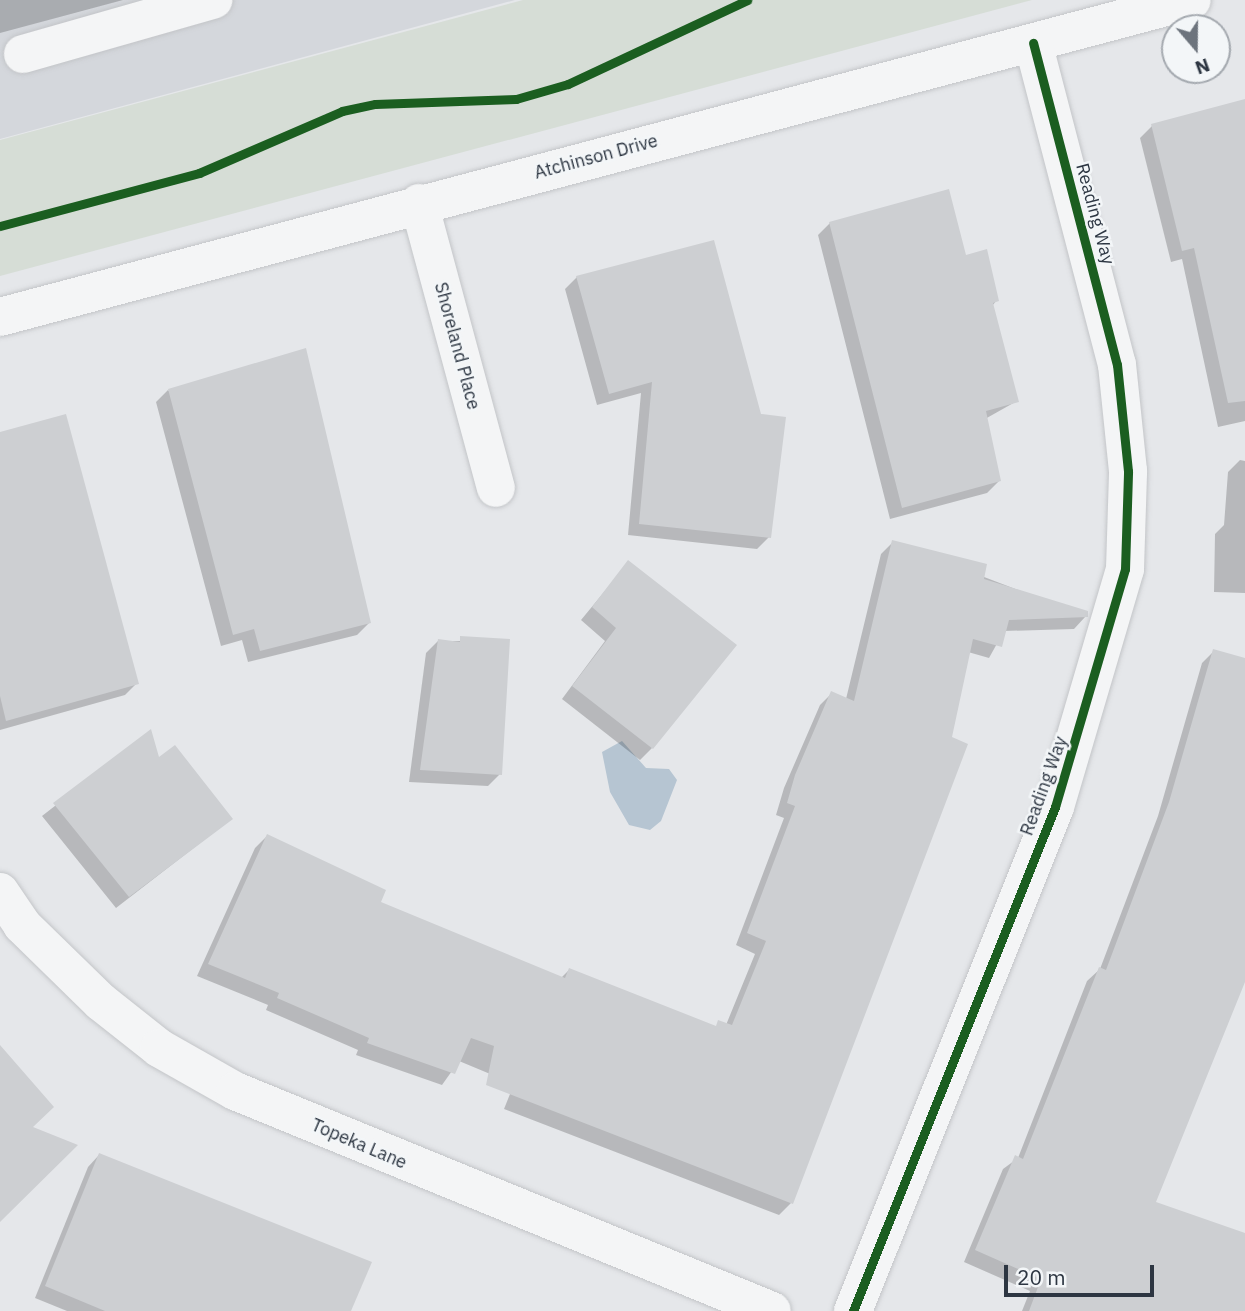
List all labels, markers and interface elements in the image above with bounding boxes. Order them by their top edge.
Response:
north arrow [1161,14,1231,84]
text: N [1192,53,1213,80]
street label: Atchinson Drive [532,130,660,184]
street label: Reading Way [1071,161,1119,267]
street label: Shoreland Place [430,280,484,412]
street label: Reading Way [1016,733,1072,839]
street label: Topeka Lane [308,1114,410,1174]
scale bar [1007,1252,1158,1296]
text: 20 m [1017,1263,1066,1291]

